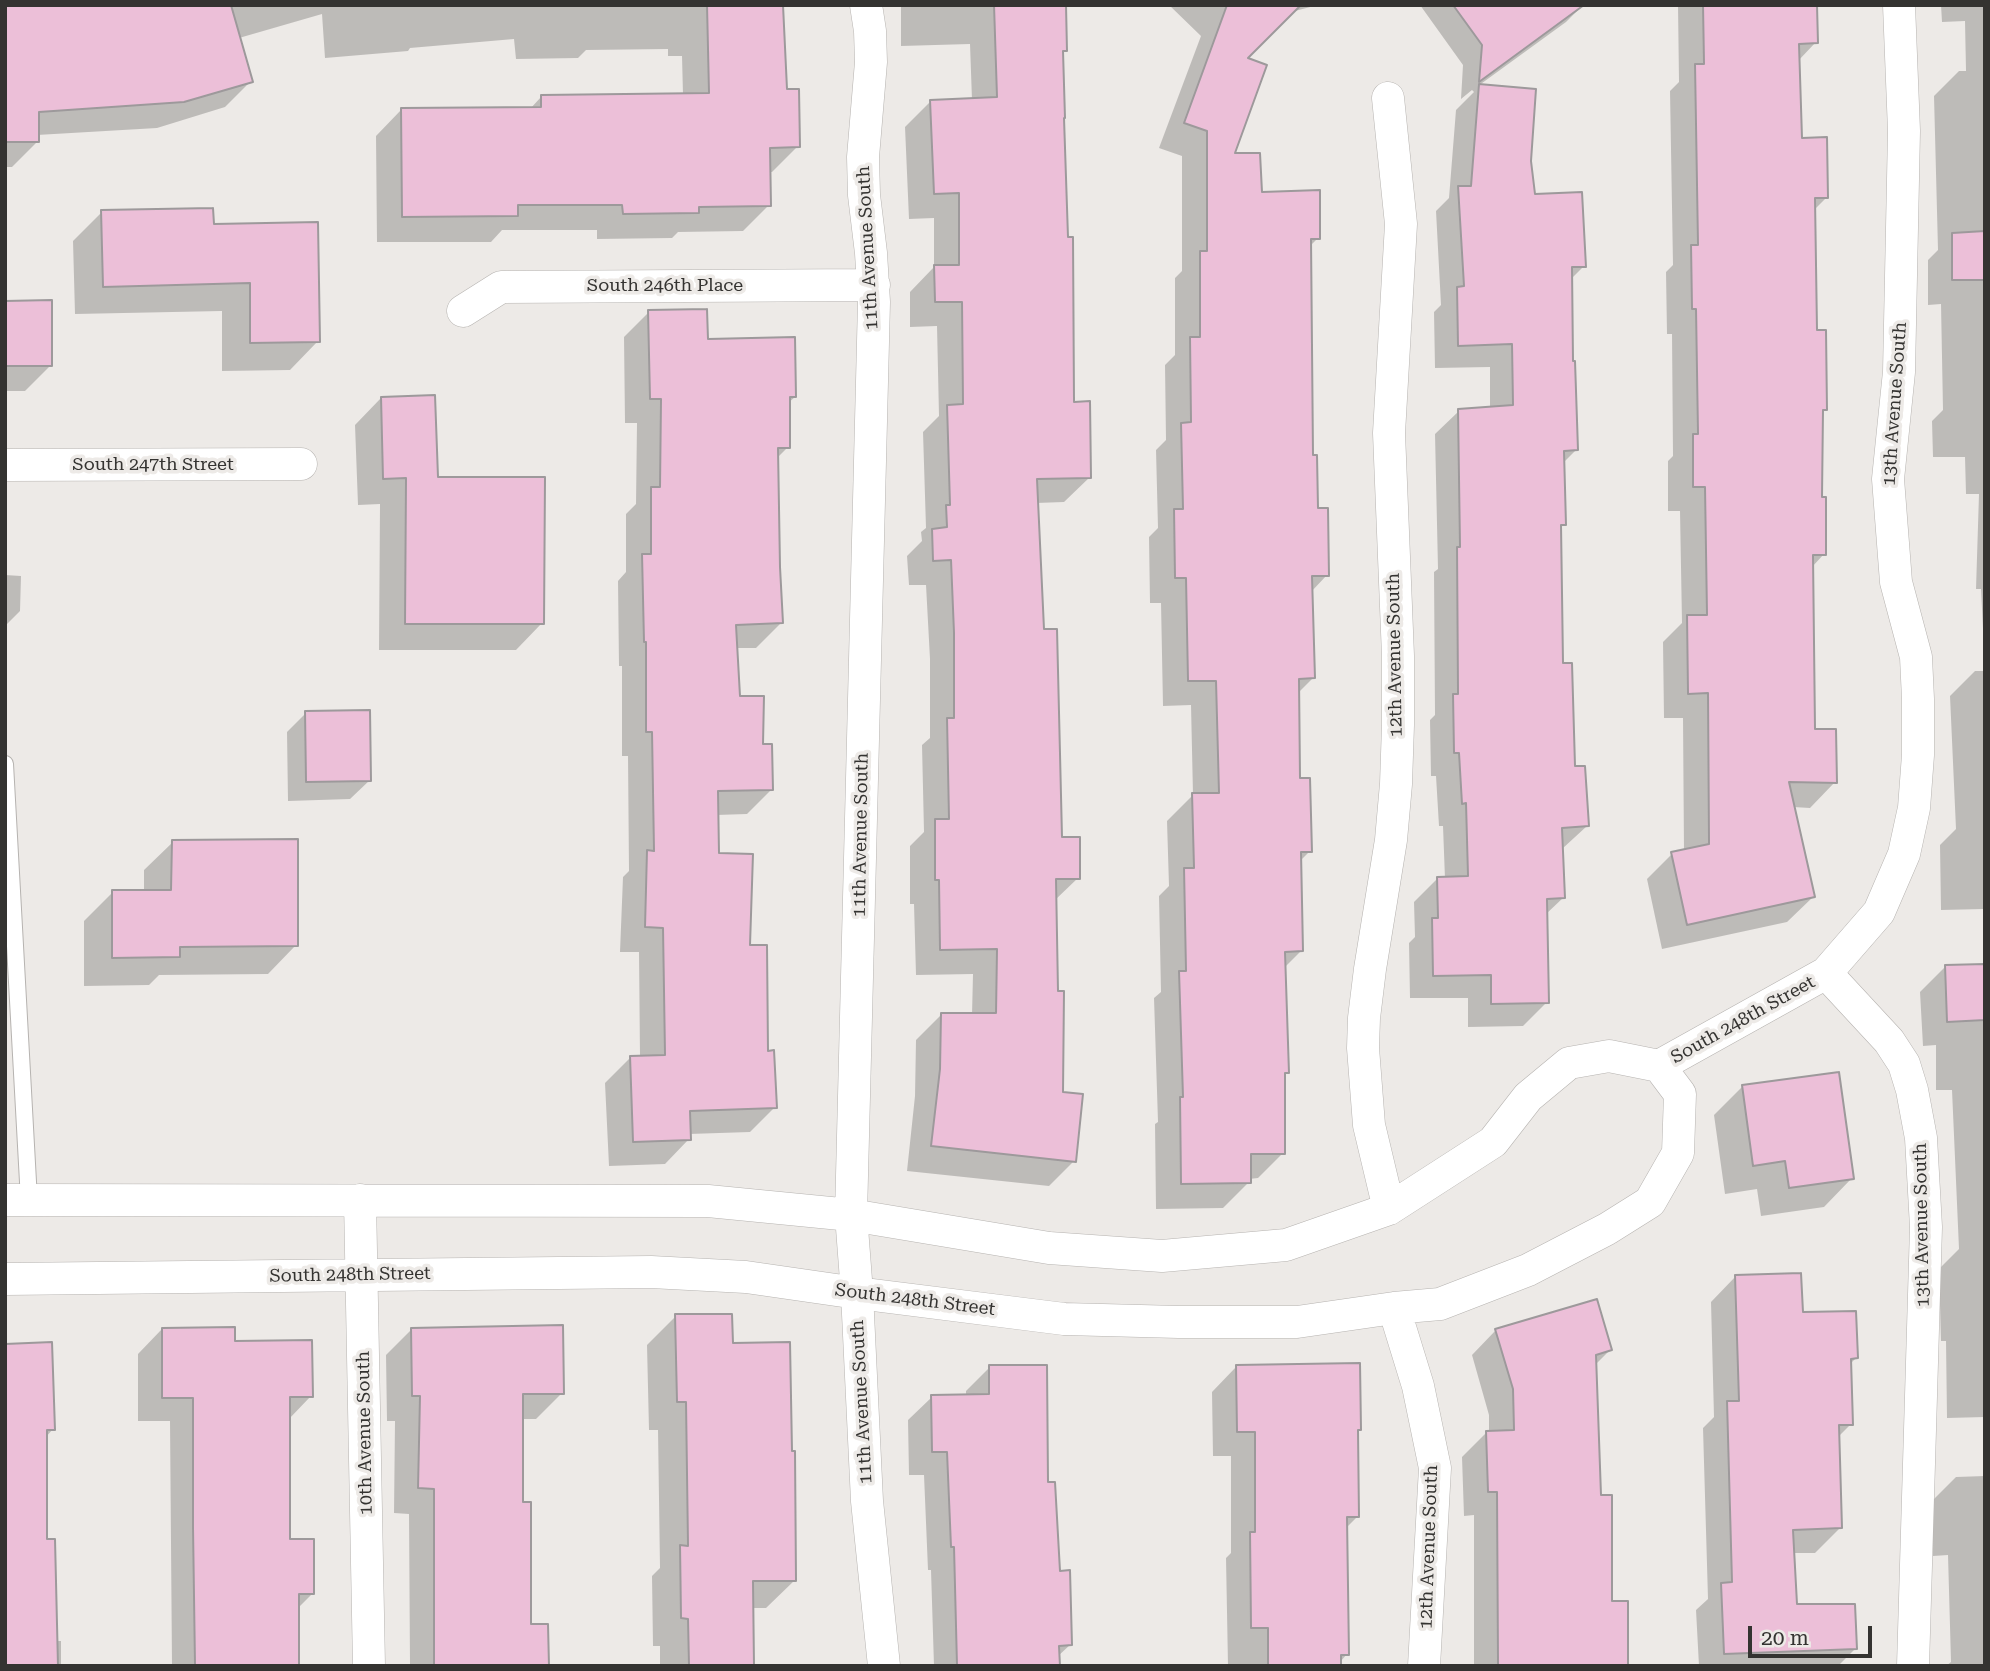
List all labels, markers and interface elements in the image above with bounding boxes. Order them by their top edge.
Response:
street label: 11th Avenue South [853,165,883,331]
street label: South 246th Place [587,275,743,297]
street label: 13th Avenue South [1878,321,1912,487]
street label: South 247th Street [72,454,234,476]
street label: 12th Avenue South [1383,573,1407,737]
street label: 11th Avenue South [849,753,873,917]
street label: South 248th Street [1667,971,1819,1069]
street label: 13th Avenue South [1910,1143,1934,1307]
street label: South 248th Street [269,1263,431,1287]
street label: South 248th Street [834,1279,996,1321]
street label: 11th Avenue South [847,1319,877,1485]
street label: 10th Avenue South [353,1351,377,1515]
street label: 12th Avenue South [1415,1465,1443,1629]
scale bar [1752,1612,1876,1656]
text: 20 m [1761,1626,1809,1650]

